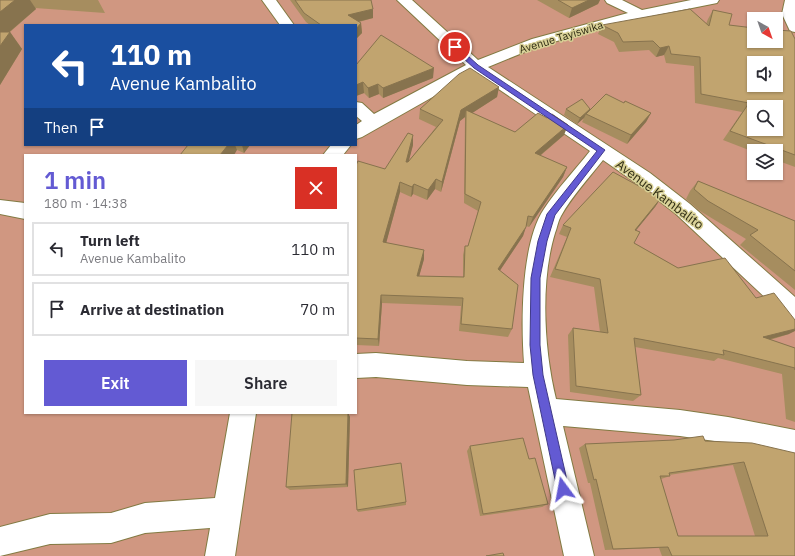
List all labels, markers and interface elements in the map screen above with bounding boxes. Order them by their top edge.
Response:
north arrow [747,12,783,48]
map controls [747,12,783,180]
street label: Avenue Tayiswika [517,18,605,56]
pin [438,30,472,64]
text: 110 m [110,36,192,73]
icon: arrive [444,36,466,58]
icon: left [44,40,96,92]
button: sound [747,56,783,92]
text: Avenue Kambalito [110,72,257,95]
button: search [747,100,783,136]
icon: arrive [86,116,108,138]
text: Then [44,118,78,137]
button: layers [747,144,783,180]
street label: Avenue Kambalito [612,156,707,233]
text: 1 min [44,164,106,196]
button: close [295,167,337,209]
text: 180 m · 14:38 [44,195,127,212]
text: Turn left [80,231,140,250]
icon: left [46,238,68,260]
text: 110 m [291,240,335,259]
text: Avenue Kambalito [80,250,186,267]
icon: arrive [46,298,68,320]
text: Arrive at destination [80,300,224,319]
text: 70 m [300,300,335,319]
button: Exit [44,360,187,406]
button: Share [195,360,337,406]
position arrow [542,468,584,510]

